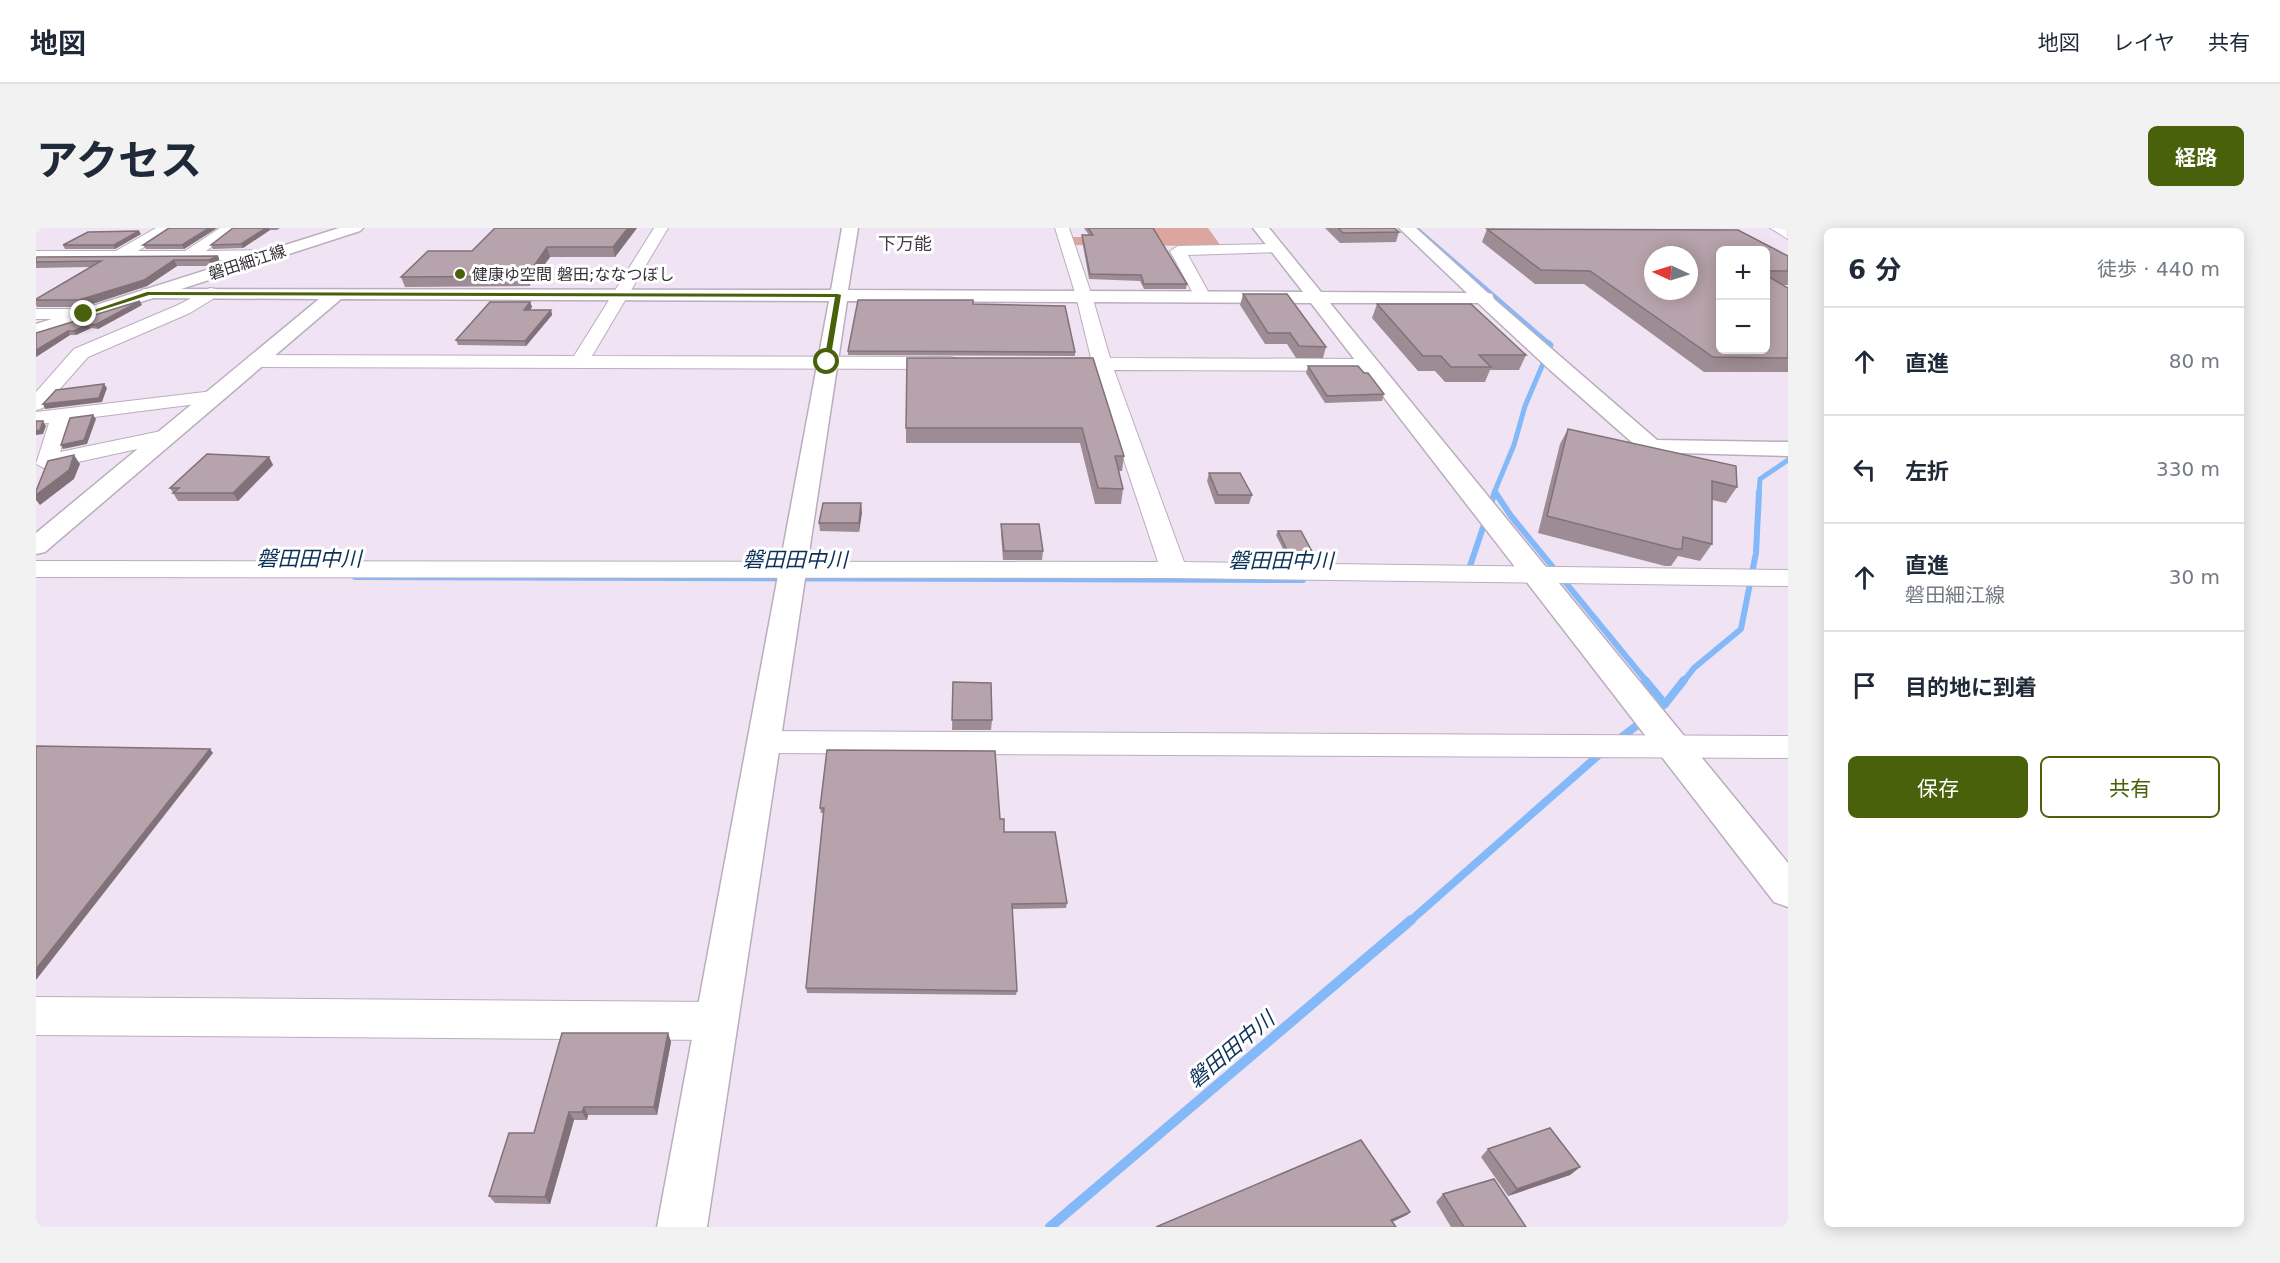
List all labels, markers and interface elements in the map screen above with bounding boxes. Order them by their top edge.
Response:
text: 地図 [30,27,86,60]
text: 地図 [2038,31,2080,55]
text: レイヤ [2113,31,2175,55]
text: 共有 [2208,31,2250,55]
button: 経路 [2148,126,2244,186]
text: アクセス [36,136,202,185]
district label: 下万能 [878,233,932,254]
street label: 磐田細江線 [206,241,288,284]
north arrow [1644,246,1698,300]
map controls [1716,246,1770,354]
button: + [1716,246,1770,300]
text: 6 分 [1848,255,1901,285]
text: 徒歩 · 440 m [2097,257,2220,281]
place label: 健康ゆ空間 磐田;ななつぼし [472,265,674,284]
marker: 健康ゆ空間 磐田;ななつぼし [453,267,467,281]
route end [70,300,96,326]
button: − [1716,300,1770,354]
icon: ahead [1848,345,1881,378]
route start [813,348,839,374]
text: 80 m [2169,349,2220,373]
text: 直進 [1905,351,1949,376]
icon: left [1848,453,1881,486]
text: 330 m [2156,457,2220,481]
text: 左折 [1905,459,1949,484]
water label: 磐田田中川 [257,547,363,571]
water label: 磐田田中川 [743,548,849,572]
water label: 磐田田中川 [1229,549,1335,573]
text: 直進 [1905,553,1949,578]
icon: ahead [1848,561,1881,594]
text: 30 m [2169,565,2220,589]
text: 磐田細江線 [1905,583,2005,607]
icon: arrive [1848,669,1881,702]
text: 目的地に到着 [1905,675,2037,700]
button: 保存 [1848,756,2028,818]
button: 共有 [2040,756,2220,818]
water label: 磐田田中川 [1183,1006,1280,1093]

